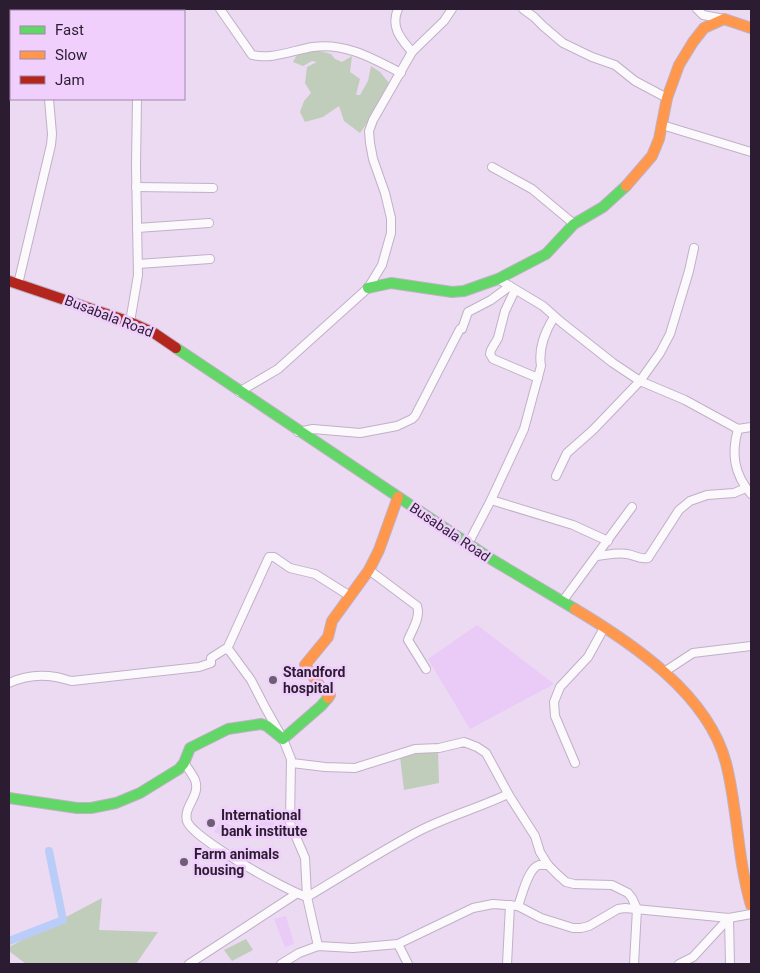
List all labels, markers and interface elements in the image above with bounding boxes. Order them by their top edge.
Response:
legend [10,10,185,100]
text: Fast [55,21,84,39]
text: Slow [55,46,87,64]
text: Jam [55,71,85,89]
street label: Busabala Road [63,292,155,340]
street label: Busabala Road [407,499,493,565]
place label: Standford hospital [283,664,345,696]
marker: Standford hospital [267,674,279,686]
place label: International bank institute [221,807,308,839]
marker: International bank institute [205,817,217,829]
place label: Farm animals housing [194,846,279,878]
marker: Farm animals housing [178,856,190,868]

